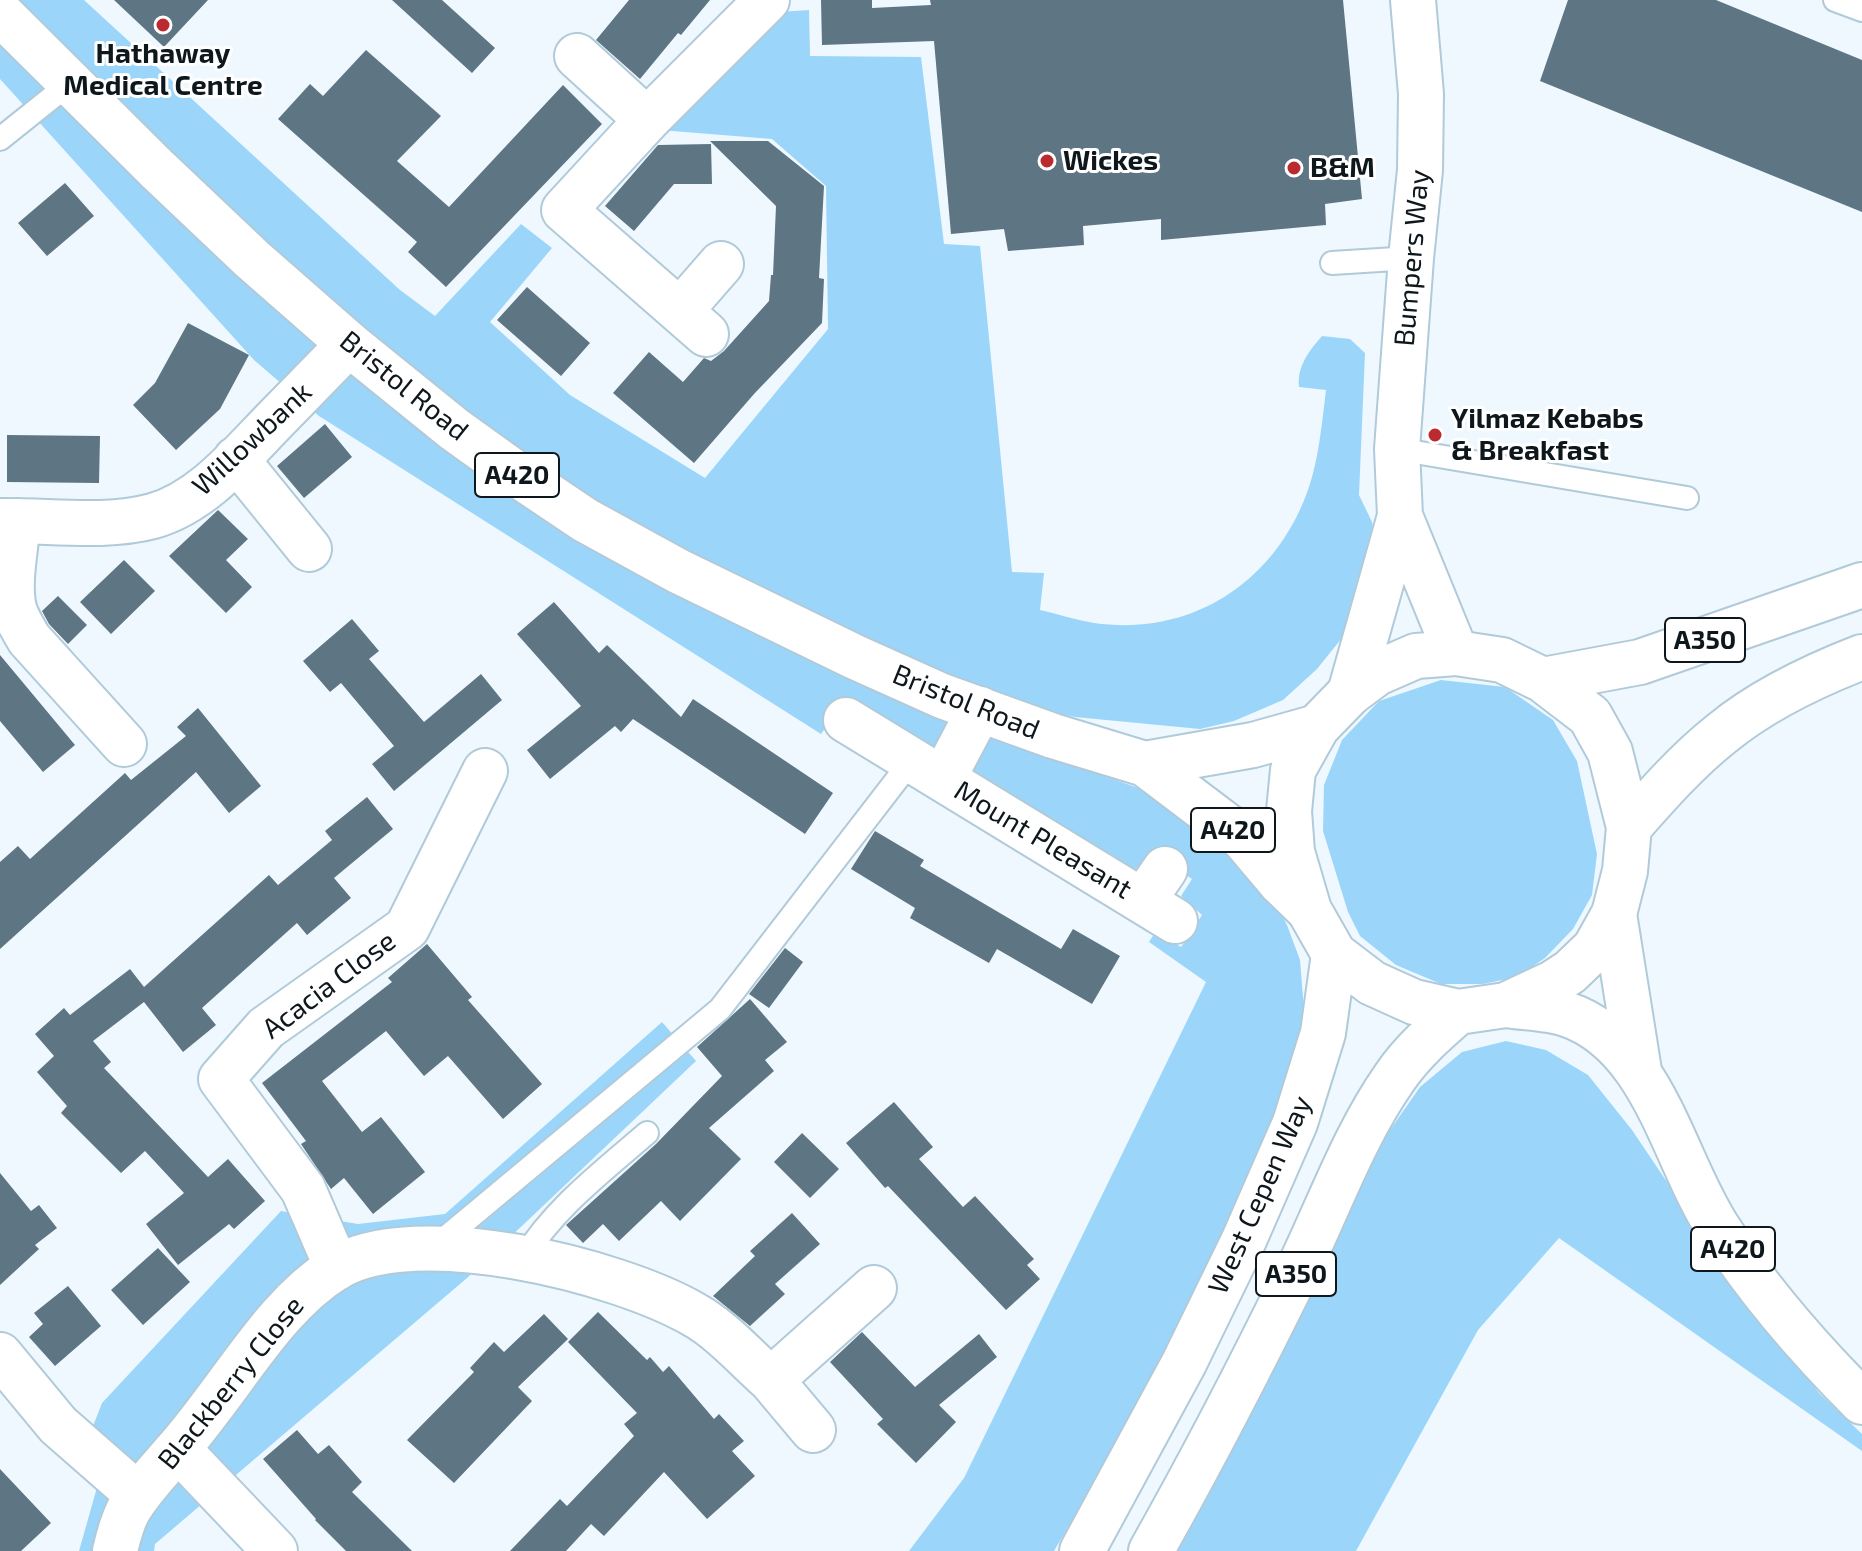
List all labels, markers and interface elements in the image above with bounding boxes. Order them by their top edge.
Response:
marker: Hathaway Medical Centre [154,16,172,34]
place label: Hathaway Medical Centre [63,37,263,103]
place label: Wickes [1063,144,1158,178]
place label: B&M [1310,151,1375,185]
marker: Wickes [1038,152,1056,170]
marker: B&M [1285,159,1303,177]
street label: Bumpers Way [1388,168,1436,348]
street label: Bristol Road [333,324,475,448]
street label: Willowbank [185,375,319,503]
place label: Yilmaz Kebabs & Breakfast [1451,402,1644,468]
marker: Yilmaz Kebabs & Breakfast [1426,426,1444,444]
road number: A420 [475,453,559,497]
road number: A350 [1665,618,1745,662]
street label: Bristol Road [888,657,1044,747]
street label: Mount Pleasant [948,774,1138,906]
road number: A420 [1191,808,1275,852]
street label: Acacia Close [256,924,402,1046]
street label: West Cepen Way [1201,1091,1319,1299]
road number: A420 [1691,1227,1775,1271]
road number: A350 [1256,1252,1336,1296]
street label: Blackberry Close [151,1290,311,1476]

